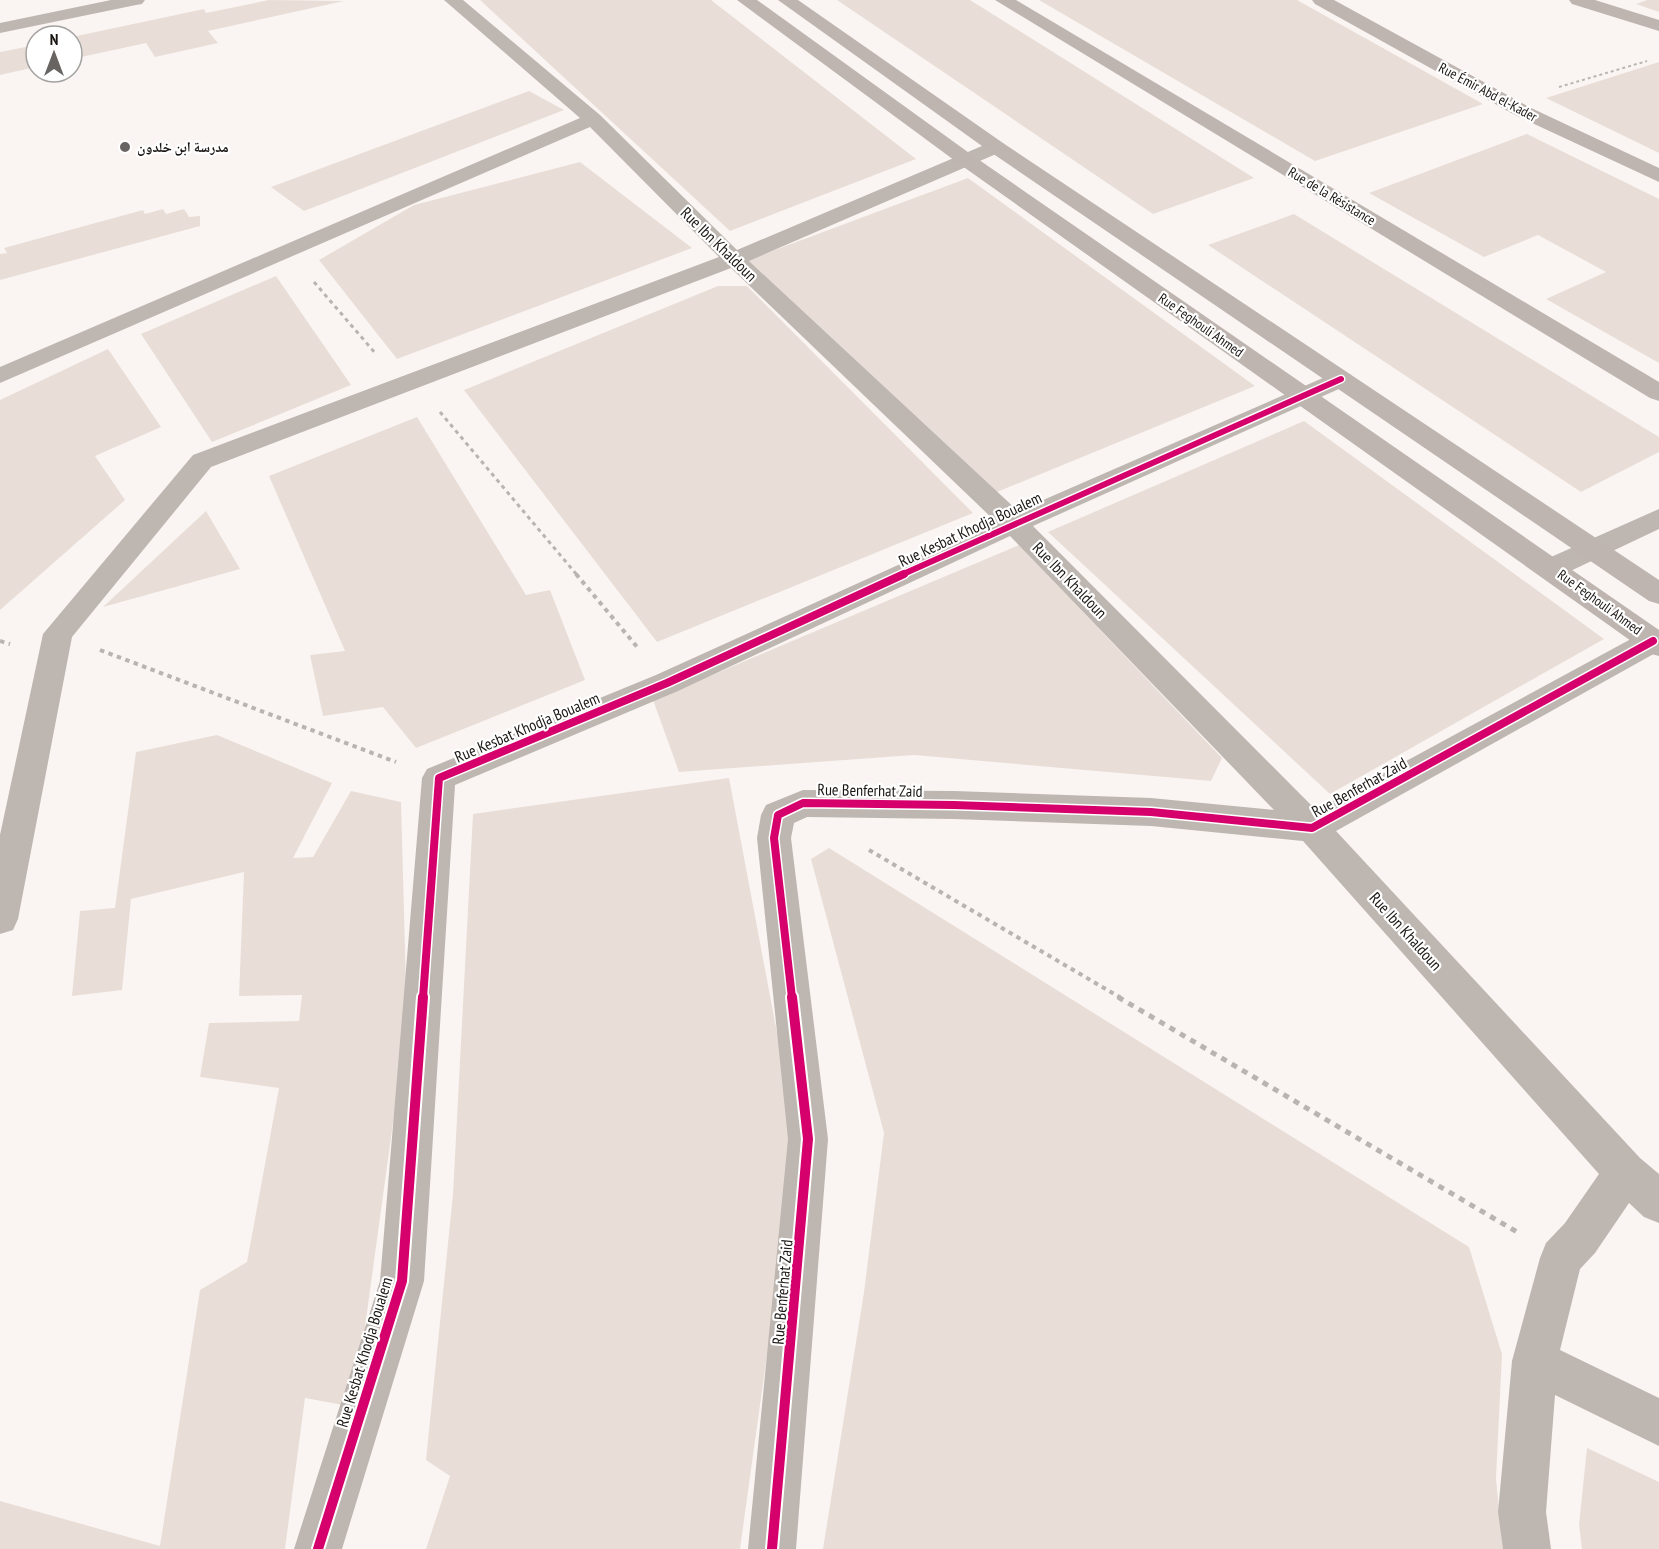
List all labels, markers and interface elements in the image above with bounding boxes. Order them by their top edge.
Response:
north arrow [24,24,84,84]
text: N [50,29,58,49]
street label: Rue Émir Abd el-Kader [1436,58,1540,126]
place label: مدرسة ابن خلدون [137,138,229,156]
marker: مدرسة ابن خلدون [118,140,132,154]
street label: Rue de la Résistance [1285,163,1379,229]
street label: Rue Ibn Khaldoun [677,203,761,285]
street label: Rue Feghouli Ahmed [1155,289,1247,361]
street label: Rue Kesbat Khodja Boualem [895,487,1045,571]
street label: Rue Ibn Khaldoun [1029,538,1111,622]
street label: Rue Feghouli Ahmed [1554,565,1646,639]
street label: Rue Kesbat Khodja Boualem [451,687,603,767]
street label: Rue Benferhat Zaid [1308,753,1410,821]
street label: Rue Benferhat Zaid [817,779,923,801]
street label: Rue Ibn Khaldoun [1366,888,1446,974]
street label: Rue Benferhat Zaid [767,1239,797,1345]
street label: Rue Kesbat Khodja Boualem [332,1275,396,1429]

